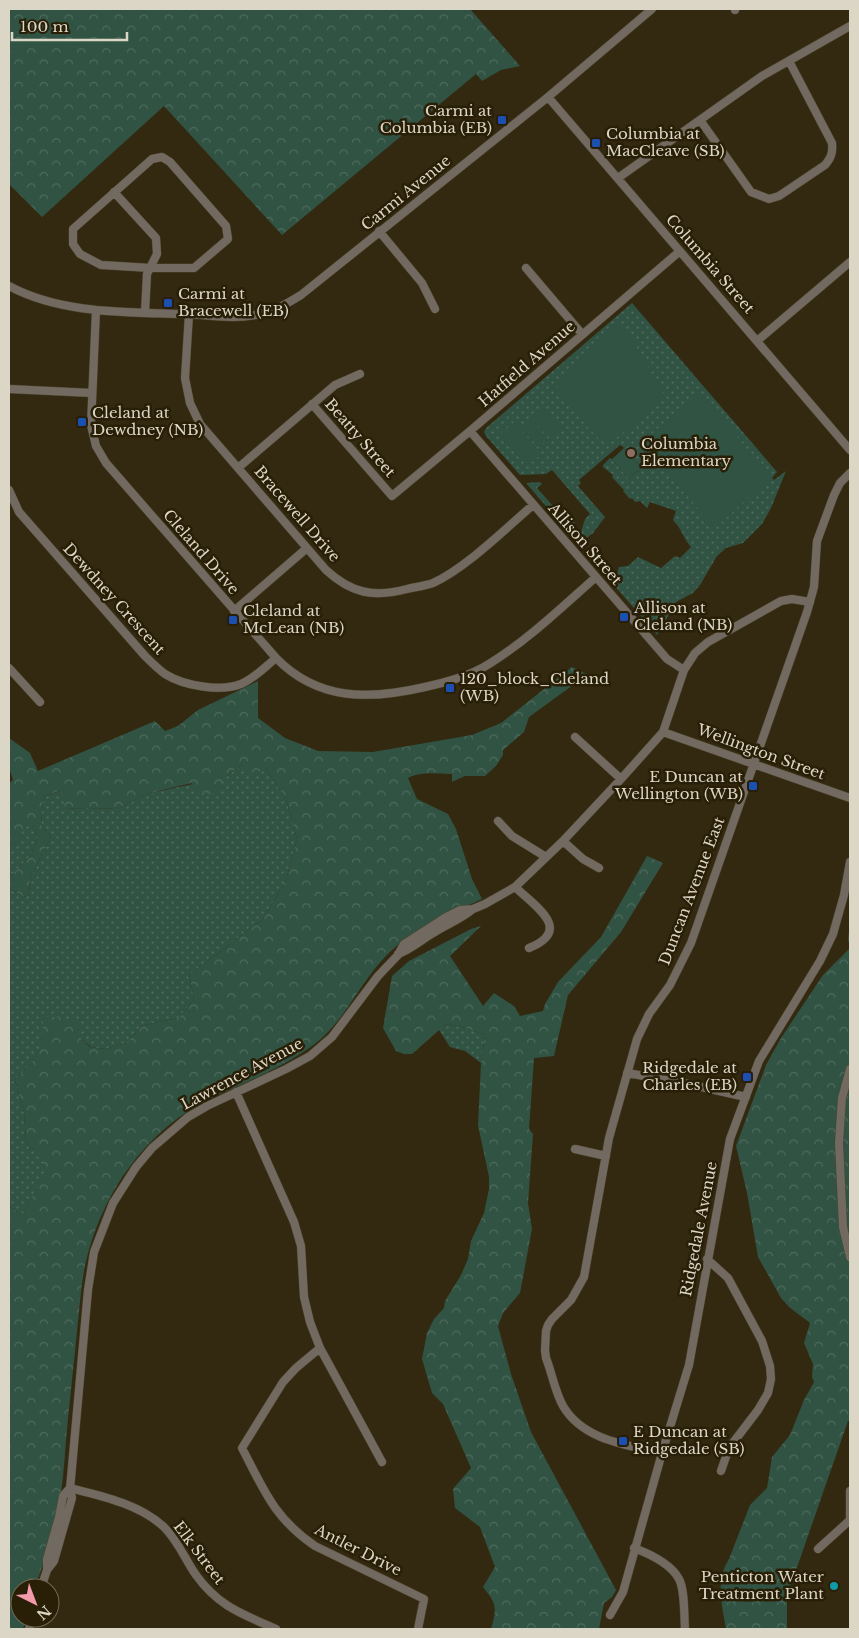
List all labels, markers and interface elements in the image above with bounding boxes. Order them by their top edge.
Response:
scale bar [12,10,128,42]
text: 100 m [20,17,69,36]
place label: Carmi at Columbia (EB) [380,101,492,137]
marker: Carmi at Columbia (EB) [496,114,508,126]
place label: Columbia at MacCleave (SB) [606,124,725,160]
marker: Columbia at MacCleave (SB) [590,137,602,149]
street label: Carmi Avenue [357,151,454,234]
street label: Columbia Street [662,210,759,317]
place label: Carmi at Bracewell (EB) [178,284,289,320]
marker: Carmi at Bracewell (EB) [162,297,174,309]
street label: Hatfield Avenue [474,316,579,411]
street label: Beatty Street [321,394,400,481]
place label: Cleland at Dewdney (NB) [92,403,203,439]
marker: Cleland at Dewdney (NB) [76,416,88,428]
place label: Columbia Elementary [641,434,732,470]
marker: Columbia Elementary [625,447,637,459]
street label: Bracewell Drive [250,462,344,566]
street label: Allison Street [544,498,626,589]
street label: Cleland Drive [159,505,243,598]
street label: Dewdney Crescent [59,539,170,659]
place label: Allison at Cleland (NB) [633,598,732,634]
place label: Cleland at McLean (NB) [243,601,344,637]
marker: Allison at Cleland (NB) [618,611,630,623]
marker: Cleland at McLean (NB) [227,614,239,626]
place label: 120_block_Cleland (WB) [460,669,609,705]
marker: 120_block_Cleland (WB) [444,682,456,694]
street label: Wellington Street [694,719,828,784]
place label: E Duncan at Wellington (WB) [614,767,743,803]
marker: E Duncan at Wellington (WB) [747,780,759,792]
street label: Duncan Avenue East [655,814,729,968]
street label: Lawrence Avenue [178,1033,306,1114]
place label: Ridgedale at Charles (EB) [642,1058,737,1094]
marker: Ridgedale at Charles (EB) [741,1071,753,1083]
street label: Ridgedale Avenue [676,1160,721,1298]
place label: E Duncan at Ridgedale (SB) [633,1422,744,1458]
marker: E Duncan at Ridgedale (SB) [617,1435,629,1447]
street label: Elk Street [169,1517,230,1588]
street label: Antler Drive [311,1519,405,1580]
place label: Penticton Water Treatment Plant [699,1567,825,1603]
north arrow [10,1578,60,1628]
marker: Penticton Water Treatment Plant [828,1580,840,1592]
text: N [33,1602,55,1624]

